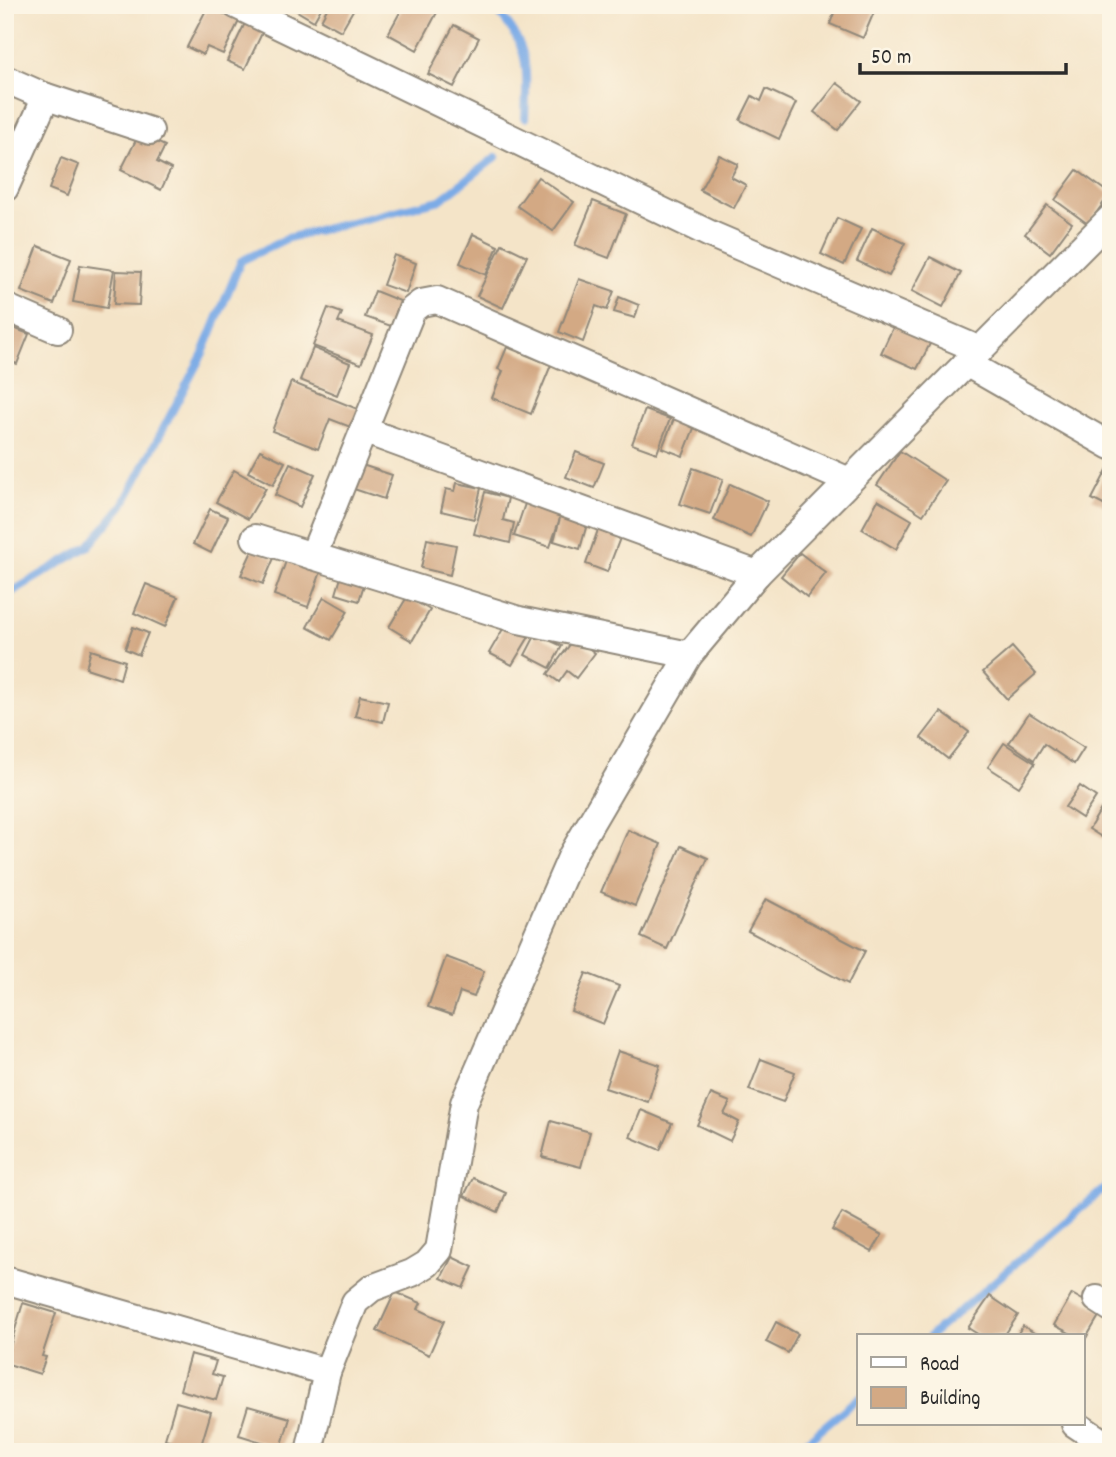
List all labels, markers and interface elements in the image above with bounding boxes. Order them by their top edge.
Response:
scale bar [860,32,1067,76]
text: 50 m [871,44,911,74]
legend [857,1334,1084,1426]
text: Road [920,1351,959,1381]
text: Building [920,1385,980,1415]

